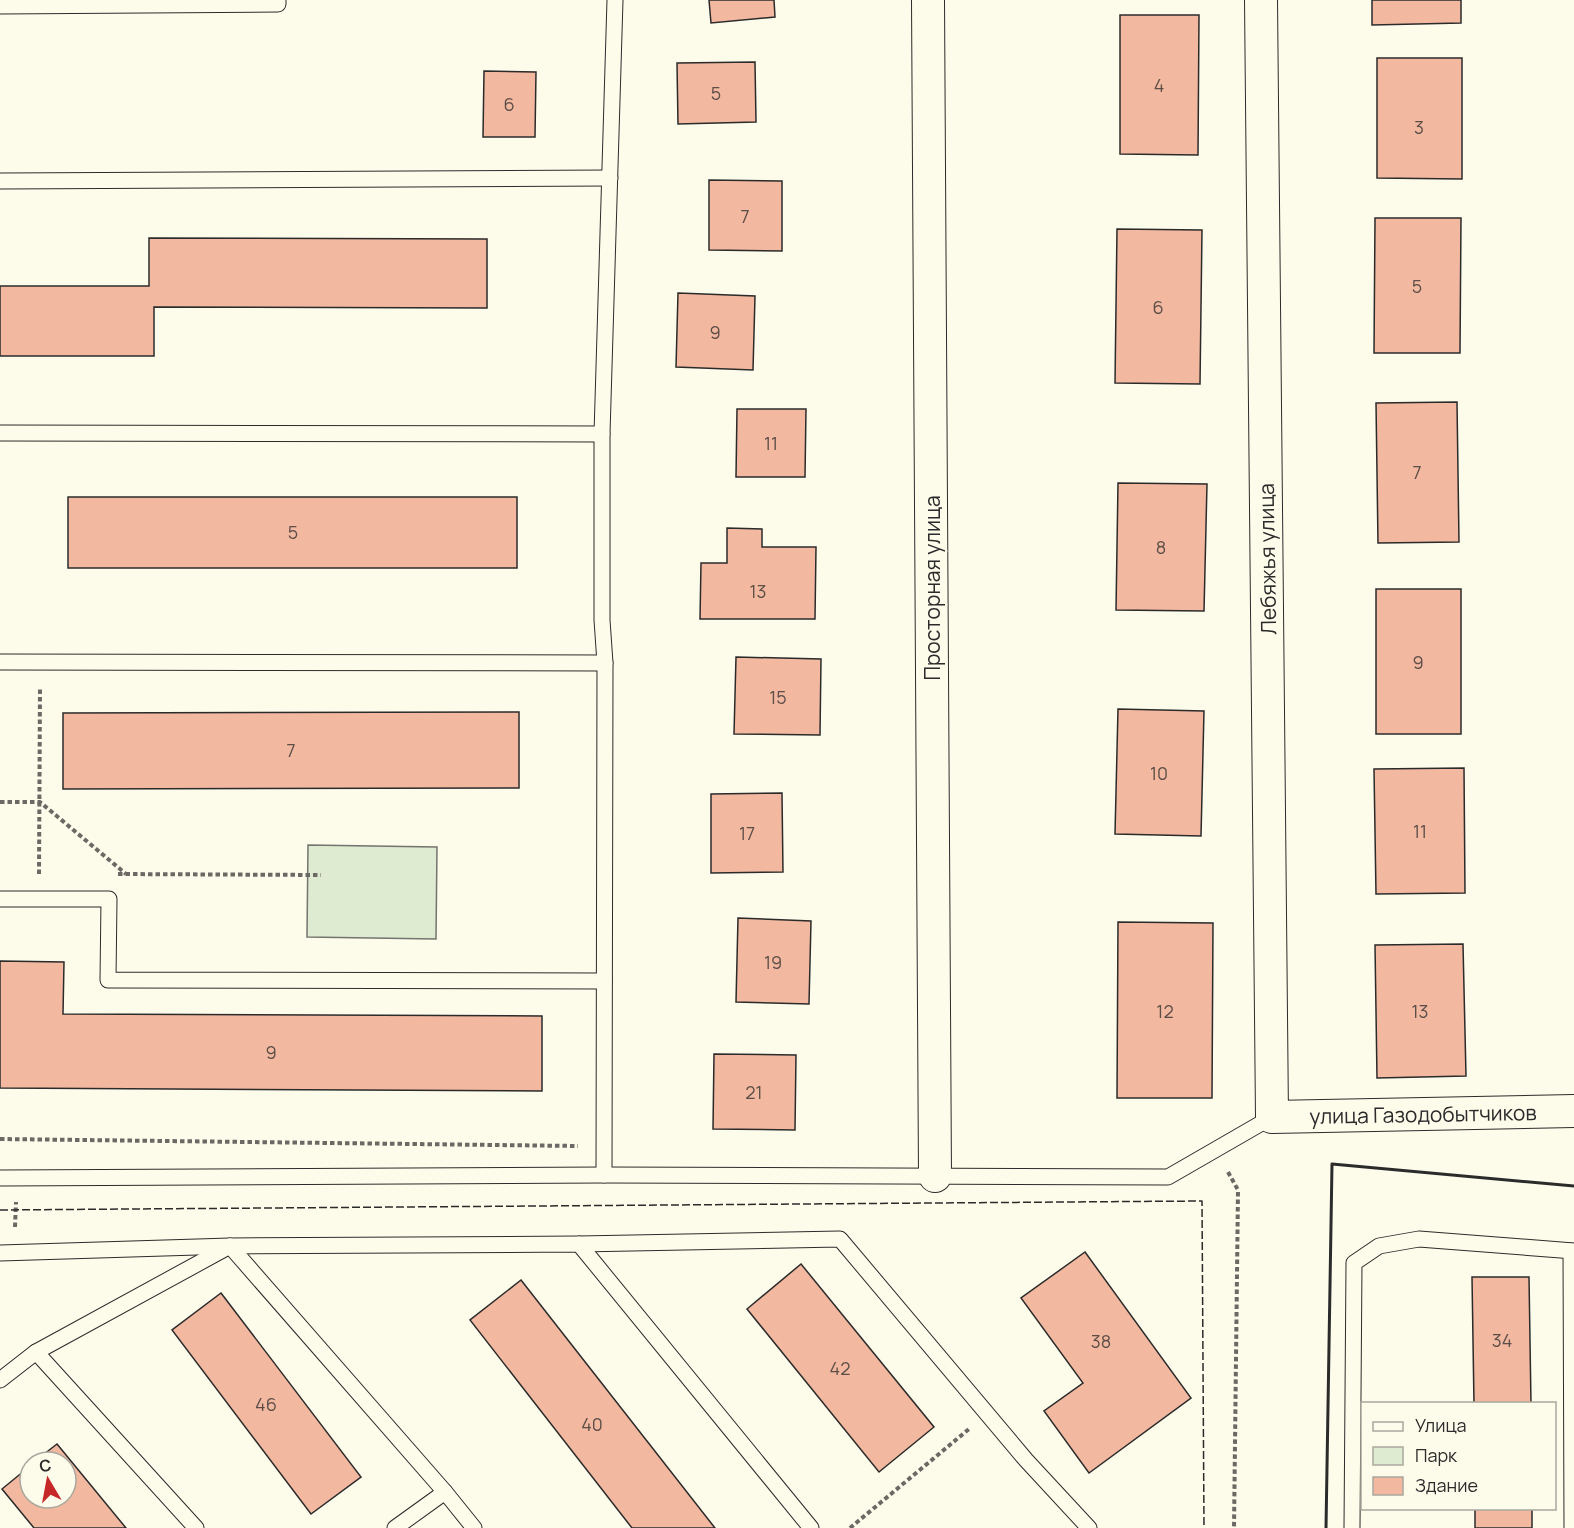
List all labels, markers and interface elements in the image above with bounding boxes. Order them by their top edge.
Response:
house number: 4 [1154,73,1164,97]
house number: 5 [711,81,721,105]
house number: 6 [503,92,515,116]
house number: 3 [1414,115,1424,139]
house number: 7 [740,204,750,228]
house number: 5 [1412,274,1422,298]
house number: 6 [1152,295,1164,319]
house number: 9 [709,320,721,344]
house number: 11 [764,431,778,455]
house number: 7 [1412,460,1422,484]
street label: Лебяжья улица [1252,483,1282,635]
street label: Просторная улица [918,495,946,681]
house number: 5 [288,520,298,544]
house number: 8 [1156,535,1166,559]
house number: 13 [750,579,766,603]
house number: 9 [1412,650,1424,674]
house number: 15 [769,685,787,709]
house number: 7 [286,738,296,762]
house number: 10 [1150,761,1168,785]
house number: 11 [1413,819,1427,843]
house number: 17 [739,821,755,845]
house number: 19 [764,950,782,974]
house number: 12 [1156,999,1174,1023]
house number: 13 [1412,999,1428,1023]
house number: 9 [265,1040,277,1064]
house number: 21 [745,1080,763,1104]
street label: улица Газодобытчиков [1309,1098,1537,1130]
house number: 34 [1492,1328,1512,1352]
house number: 38 [1091,1329,1111,1353]
house number: 42 [830,1356,850,1380]
house number: 46 [255,1392,277,1416]
legend [1361,1402,1556,1510]
house number: 40 [581,1412,603,1436]
text: Улица [1415,1413,1467,1437]
text: Парк [1415,1443,1458,1467]
north arrow [18,1450,78,1510]
text: С [38,1453,53,1477]
text: Здание [1415,1473,1478,1497]

